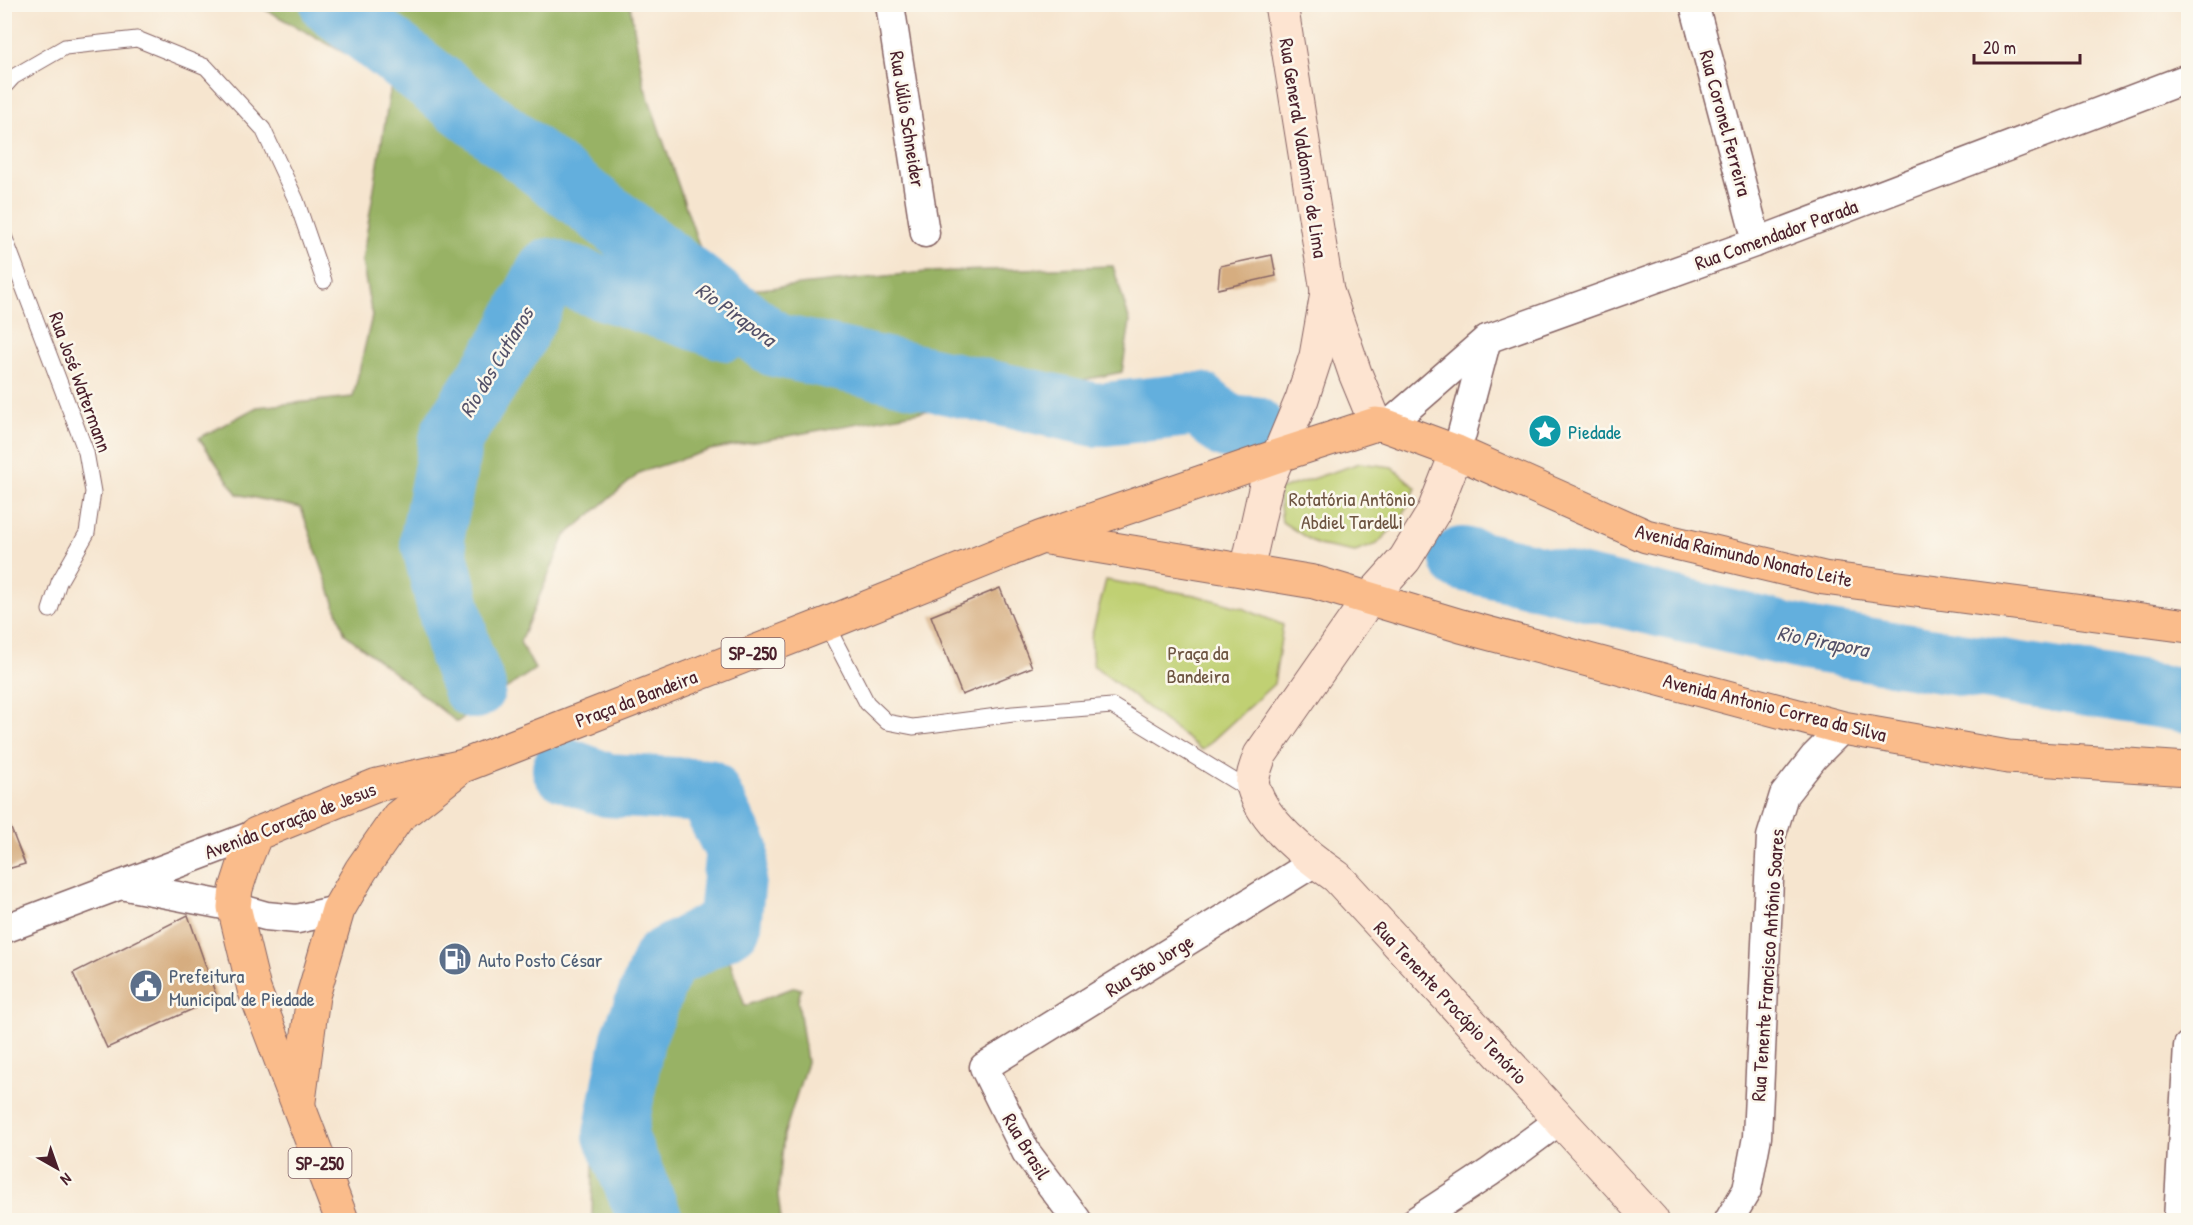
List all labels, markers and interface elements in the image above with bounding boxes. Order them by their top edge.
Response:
scale bar [1974,27,2080,65]
text: 20 m [1983,35,2016,60]
street label: Rua General Valdomiro de Lima [1273,36,1335,260]
street label: Rua Coronel Ferreira [1694,47,1759,199]
street label: Rua Júlio Schneider [884,49,932,189]
street label: Rua Comendador Parada [1691,192,1861,276]
water label: Rio Pirapora [690,275,784,355]
water label: Rio dos Cutianos [452,300,541,422]
street label: Rua José Watermann [43,308,119,456]
place icon: Piedade [1527,413,1563,449]
place label: Piedade [1568,418,1622,445]
park label: Rotatória Antônio Abdiel Tardelli [1289,485,1415,535]
street label: Avenida Raimundo Nonato Leite [1633,517,1855,593]
water label: Rio Pirapora [1775,618,1874,665]
road number: SP-250 [722,638,784,668]
park label: Praça da Bandeira [1167,639,1230,689]
street label: Praça da Bandeira [571,662,701,734]
street label: Avenida Antonio Correa da Silva [1660,666,1890,748]
street label: Avenida Coração de Jesus [200,775,380,865]
street label: Rua Tenente Francisco Antônio Soares [1744,828,1790,1102]
street label: Rua Tenente Procópio Tenório [1368,915,1534,1089]
street label: Rua São Jorge [1100,927,1198,1003]
fuel station icon: Auto Posto César [437,941,473,977]
place label: Auto Posto César [478,946,603,973]
place label: Prefeitura Municipal de Piedade [169,962,315,1012]
public building icon: Prefeitura Municipal de Piedade [128,968,164,1004]
street label: Rua Brasil [997,1108,1058,1185]
north arrow [27,1138,87,1198]
road number: SP-250 [288,1148,352,1178]
text: N [56,1168,77,1191]

